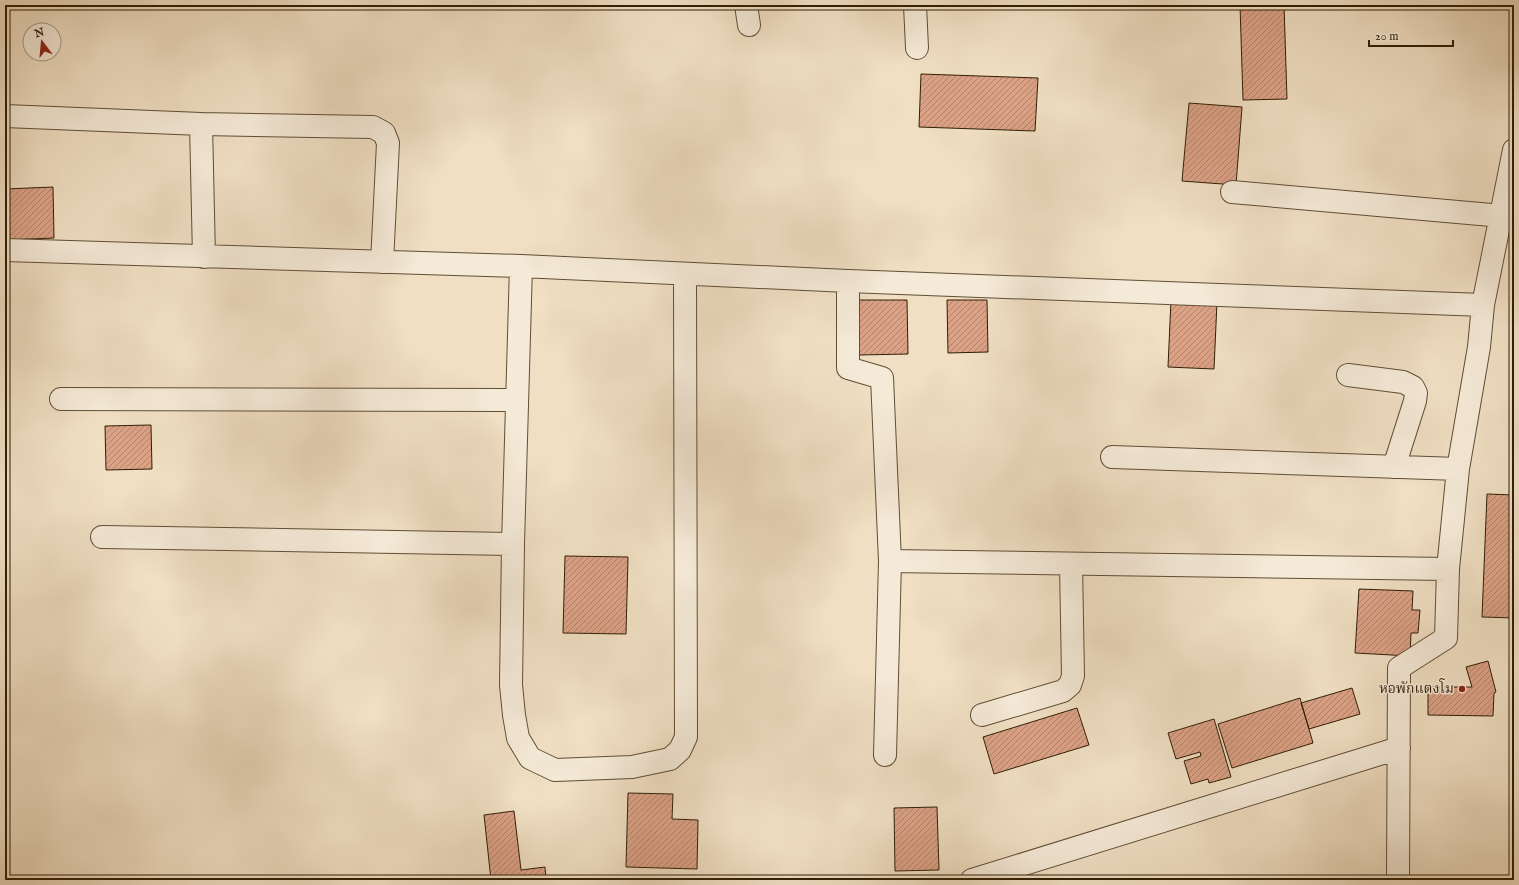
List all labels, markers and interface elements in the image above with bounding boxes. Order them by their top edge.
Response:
north arrow [22,22,62,62]
scale bar [1369,22,1453,48]
text: N [32,25,46,42]
text: 20 m [1375,29,1398,44]
place label: หอพักแตงโม [1379,678,1454,698]
marker: หอพักแตงโม [1457,684,1467,694]

